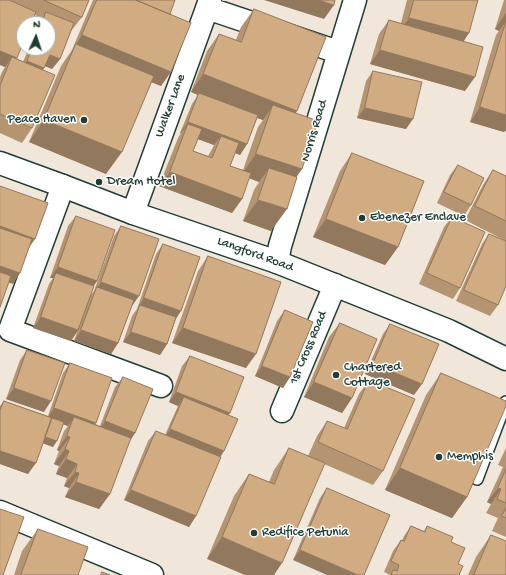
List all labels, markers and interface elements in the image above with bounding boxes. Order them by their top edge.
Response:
north arrow [16,16,56,56]
text: N [33,19,40,31]
street label: Walker Lane [152,72,190,140]
street label: Norris Road [298,98,332,164]
place label: Peace Haven [7,112,76,128]
marker: Peace Haven [79,115,89,125]
place label: Dream Hotel [107,174,175,190]
marker: Dream Hotel [94,177,104,187]
place label: Ebenezer Enclave [370,210,466,226]
marker: Ebenezer Enclave [357,213,367,223]
street label: Langford Road [215,234,295,276]
street label: 1st Cross Road [287,309,331,387]
place label: Chartered Cottage [344,360,401,391]
marker: Chartered Cottage [331,370,341,380]
place label: Memphis [447,449,493,465]
marker: Memphis [434,452,444,462]
place label: Redifice Petunia [262,525,348,541]
marker: Redifice Petunia [249,528,259,538]

